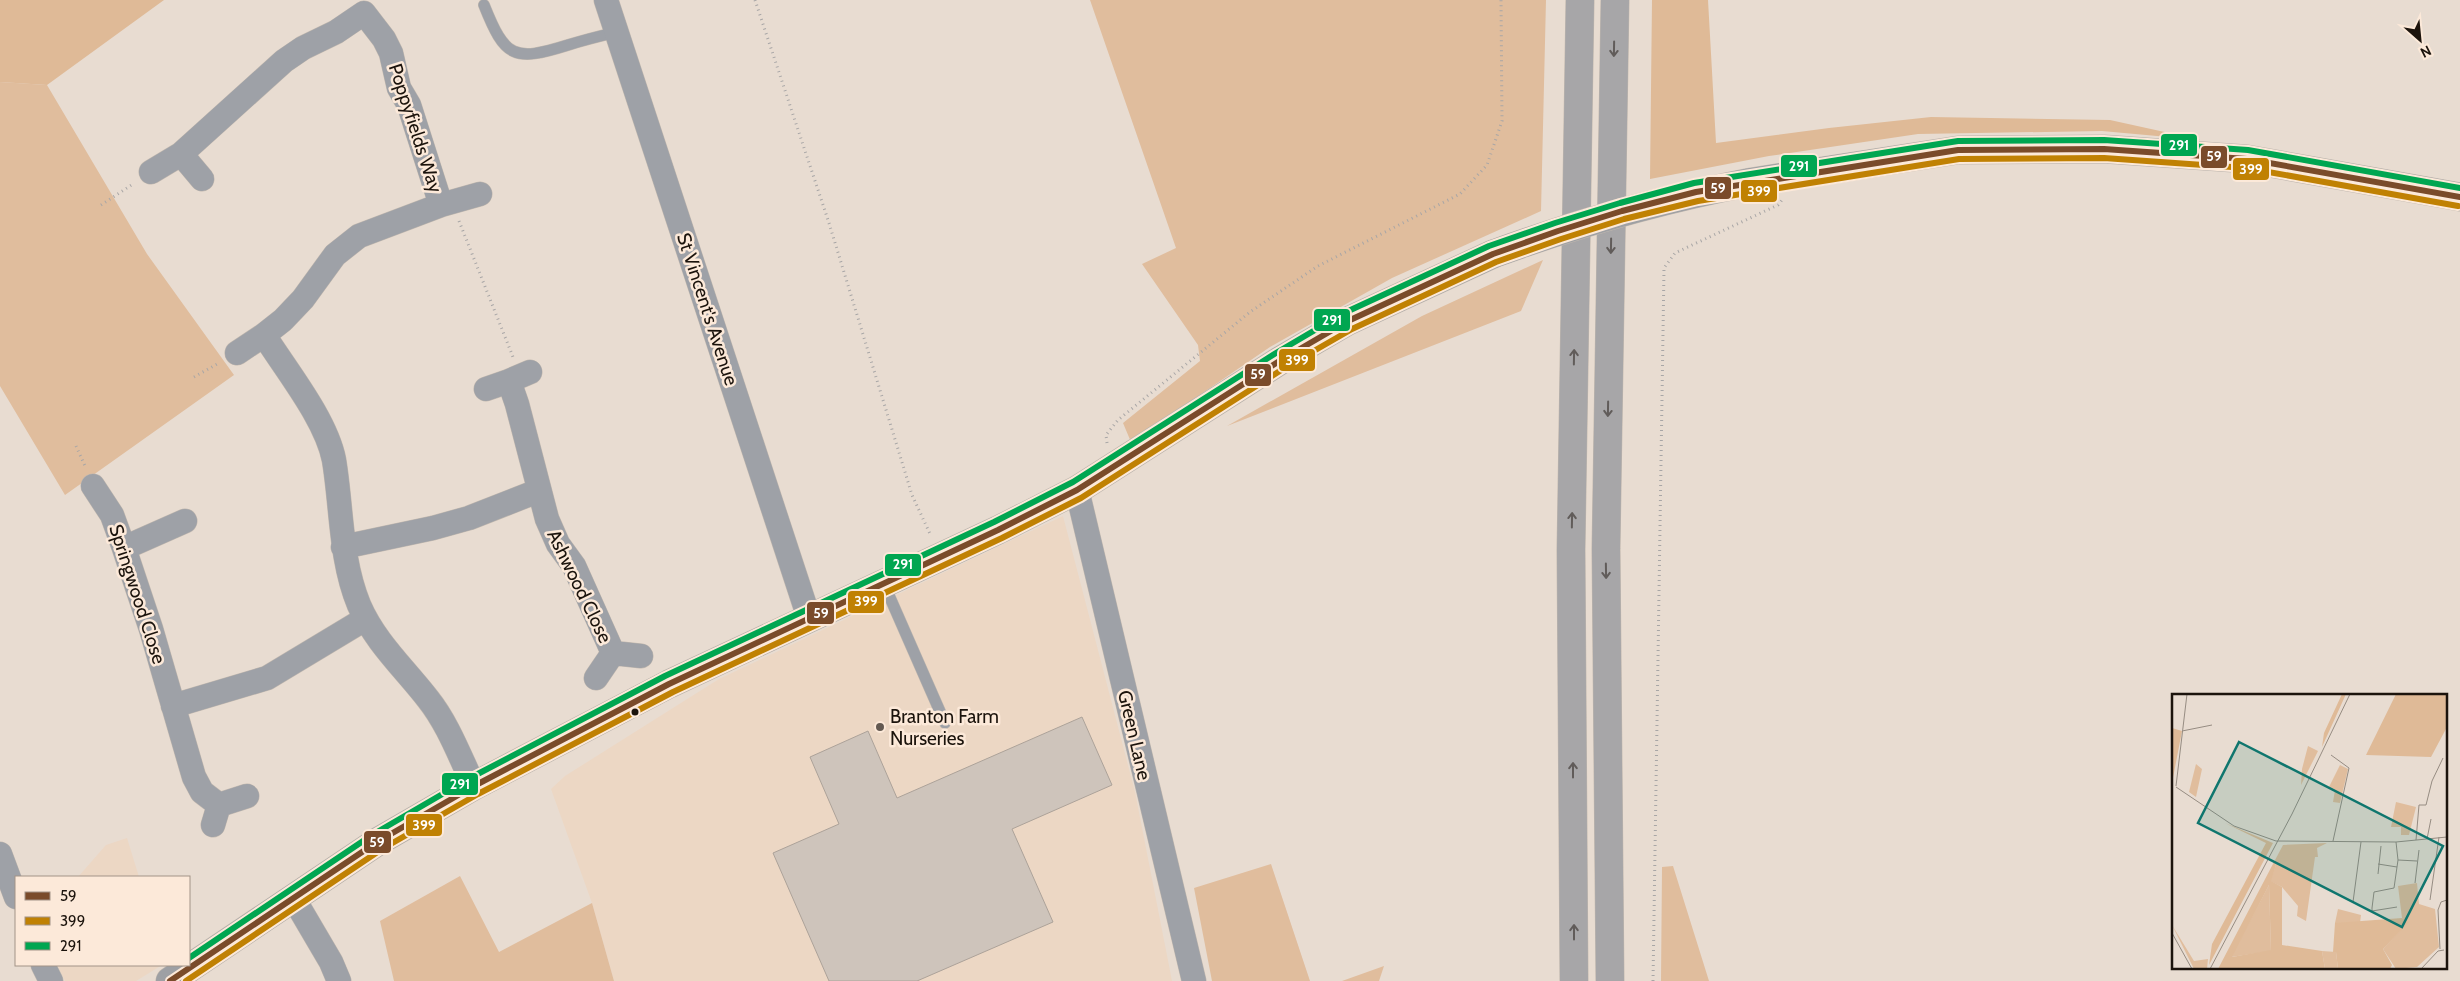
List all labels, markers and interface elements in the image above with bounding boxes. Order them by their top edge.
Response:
north arrow [2395,15,2445,65]
one-way arrow [1610,40,1619,56]
text: N [2417,41,2434,62]
street label: Poppyfields Way [384,61,447,196]
line badge: 291 [2160,133,2198,157]
text: 291 [2169,136,2189,154]
line badge: 59 [2200,145,2228,169]
text: 59 [2206,147,2222,165]
line badge: 291 [1780,154,1818,178]
text: 291 [1789,157,1809,175]
line badge: 399 [2232,157,2270,181]
text: 399 [2239,160,2263,178]
line badge: 59 [1704,176,1732,200]
text: 59 [1710,179,1726,197]
line badge: 399 [1740,179,1778,203]
text: 399 [1747,182,1771,200]
street label: St Vincent's Avenue [672,230,743,389]
one-way arrow [1606,238,1616,254]
line badge: 291 [1313,308,1351,332]
text: 291 [1322,311,1342,329]
line badge: 399 [1278,348,1316,372]
one-way arrow [1569,350,1579,366]
text: 399 [1285,351,1309,369]
line badge: 59 [1244,363,1272,387]
text: 59 [1250,365,1266,383]
one-way arrow [1603,400,1613,416]
one-way arrow [1567,512,1576,528]
street label: Springwood Close [104,522,171,667]
street label: Ashwood Close [542,526,617,647]
line badge: 291 [884,553,922,577]
text: 291 [893,555,913,573]
one-way arrow [1601,562,1611,579]
line badge: 399 [847,590,885,614]
text: 399 [854,592,878,610]
line badge: 59 [806,601,835,625]
text: 59 [813,604,829,622]
street label: Green Lane [1113,688,1156,783]
inset map [2172,694,2448,968]
place label: Branton Farm Nurseries [890,705,999,750]
unlabelled marker [630,707,640,717]
marker: Branton Farm Nurseries [874,721,886,733]
one-way arrow [1568,762,1578,778]
line badge: 291 [441,772,479,796]
text: 291 [450,775,470,793]
line badge: 399 [405,813,443,837]
text: 399 [412,816,436,834]
line badge: 59 [363,830,392,854]
text: 59 [369,833,385,851]
legend [15,876,190,966]
text: 59 [60,887,77,905]
text: 399 [60,912,85,930]
one-way arrow [1569,925,1579,941]
text: 291 [60,937,81,955]

